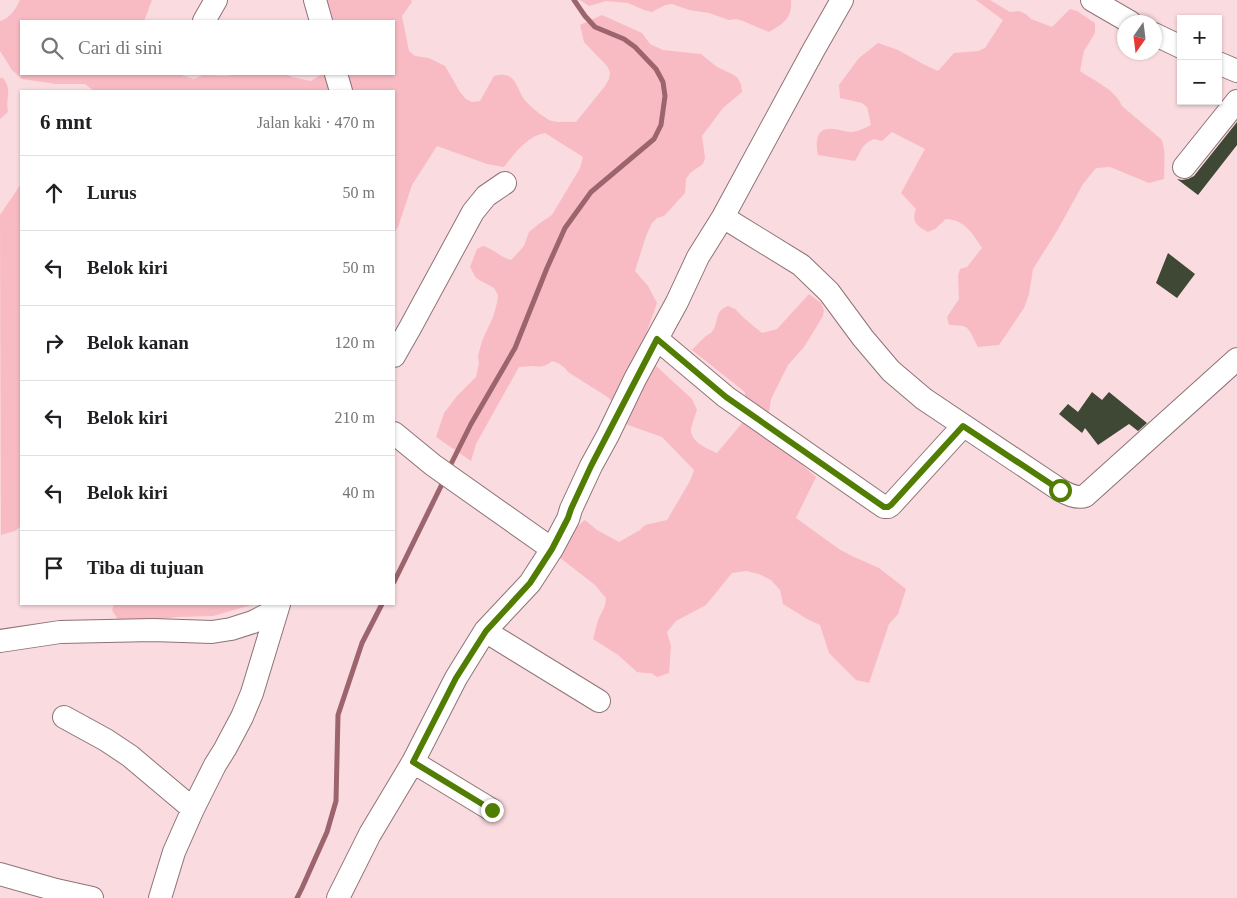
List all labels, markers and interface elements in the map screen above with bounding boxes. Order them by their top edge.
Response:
north arrow [1117,15,1162,60]
map controls [1177,15,1222,105]
button: + [1177,15,1222,60]
search box [20,20,395,75]
icon: search [38,34,66,62]
text: Cari di sini [78,37,162,58]
button: − [1177,60,1222,105]
text: 6 mnt [40,110,92,134]
text: Jalan kaki · 470 m [257,114,375,131]
icon: ahead [40,179,68,207]
text: Lurus [87,182,137,203]
text: 50 m [343,184,375,201]
icon: left [40,254,68,282]
text: Belok kiri [87,257,168,278]
text: 50 m [343,259,375,276]
icon: right [40,329,68,357]
text: Belok kanan [87,332,189,353]
text: 120 m [335,334,375,351]
icon: left [40,404,68,432]
text: Belok kiri [87,407,168,428]
text: 210 m [335,409,375,426]
icon: left [40,479,68,507]
route start [1049,479,1072,502]
text: Belok kiri [87,482,168,503]
text: 40 m [343,484,375,501]
icon: arrive [40,554,68,582]
text: Tiba di tujuan [87,557,204,578]
route end [481,799,504,822]

